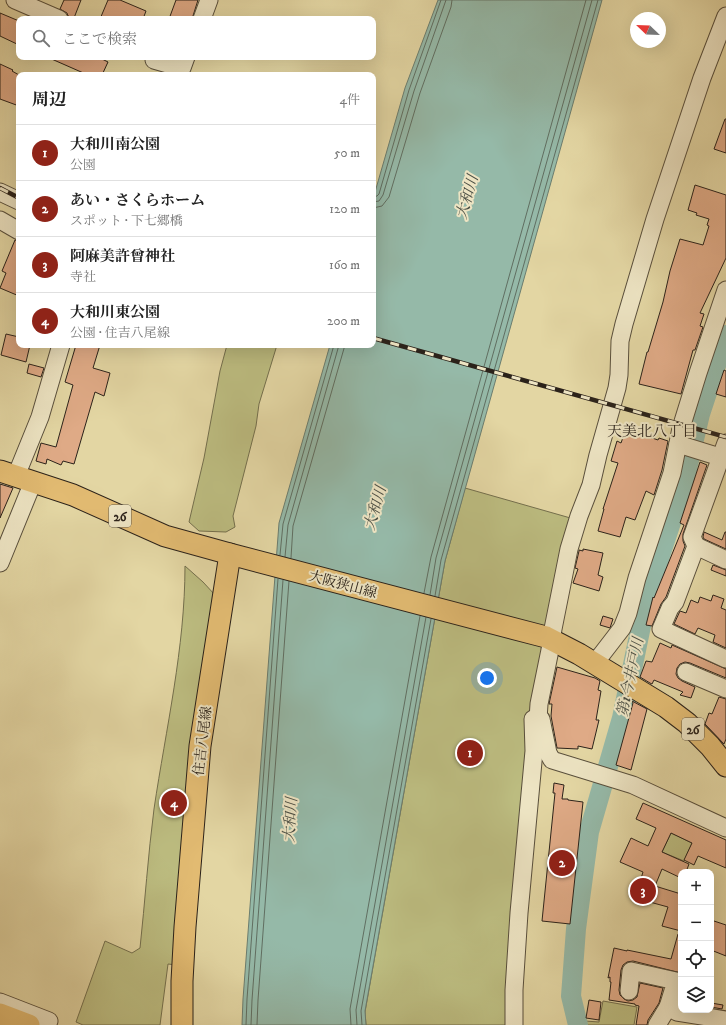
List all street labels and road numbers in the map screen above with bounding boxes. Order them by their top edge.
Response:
road number: 26 [109,505,131,527]
street label: 大阪狭山線 [307,567,379,603]
street label: 住吉八尾線 [190,705,216,777]
road number: 26 [682,718,704,740]

